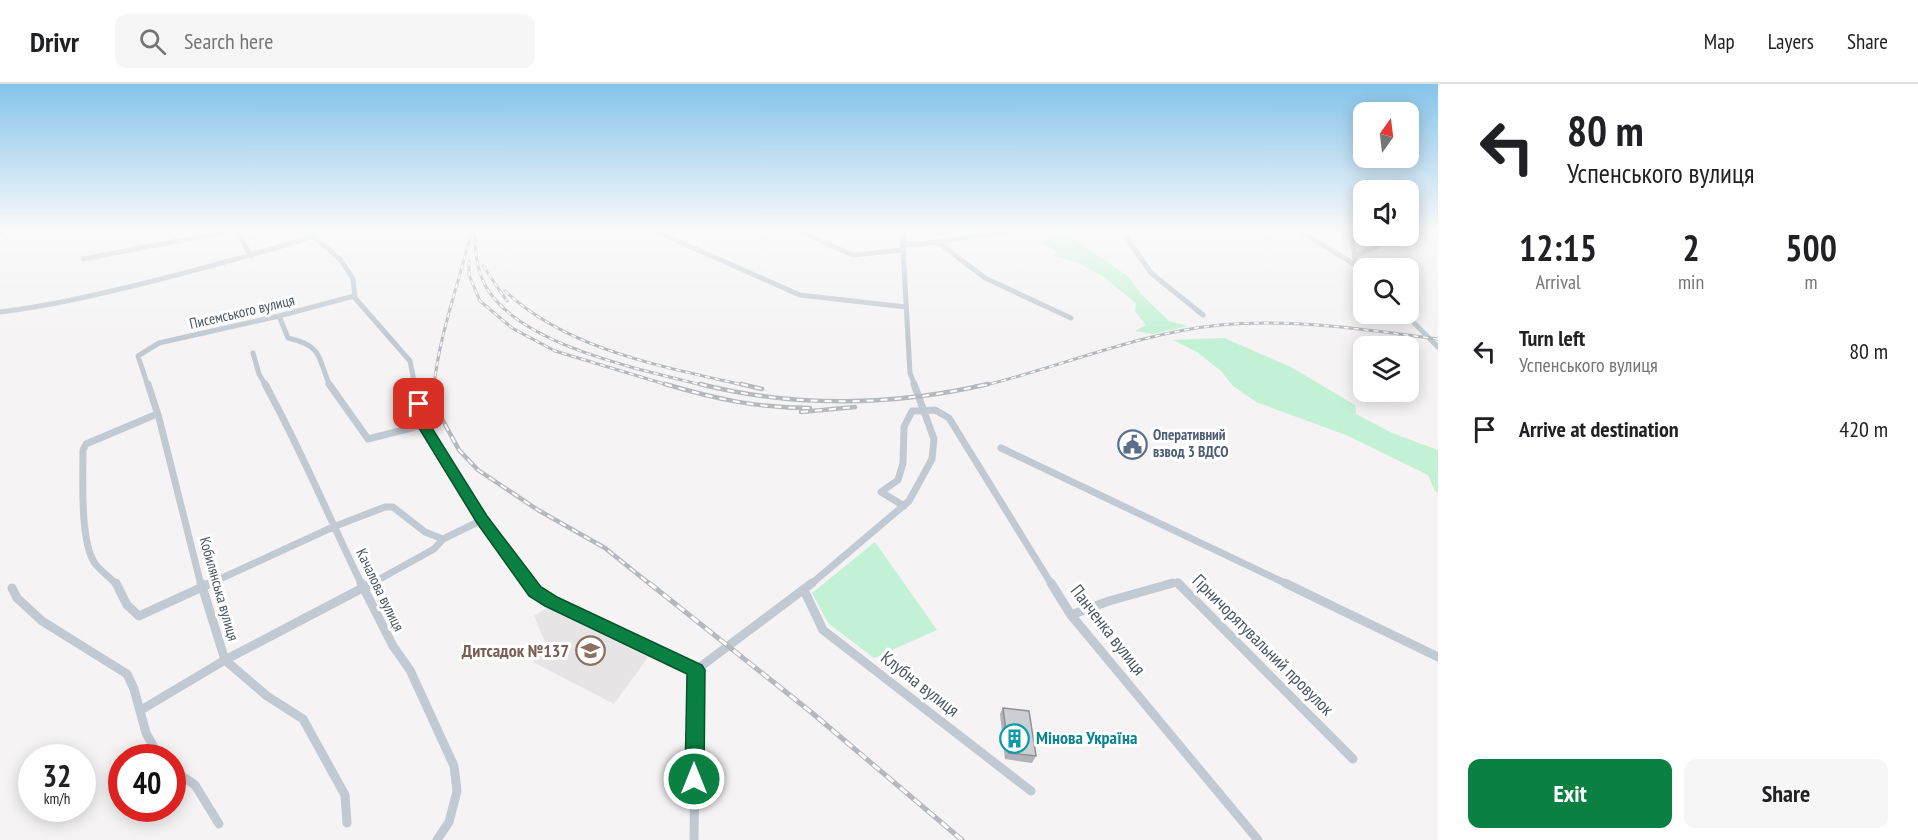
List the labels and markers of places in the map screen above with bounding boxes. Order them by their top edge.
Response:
pin [393,378,444,429]
place label: Оперативний взвод 3 ВДСО [1153,425,1228,461]
public building icon: Оперативний взвод 3 ВДСО [1116,428,1148,460]
school or university icon: Дитсадок №137 [574,635,606,667]
place label: Дитсадок №137 [462,639,569,662]
building icon: Мінова Україна [999,722,1031,754]
place label: Мінова Україна [1036,726,1137,749]

